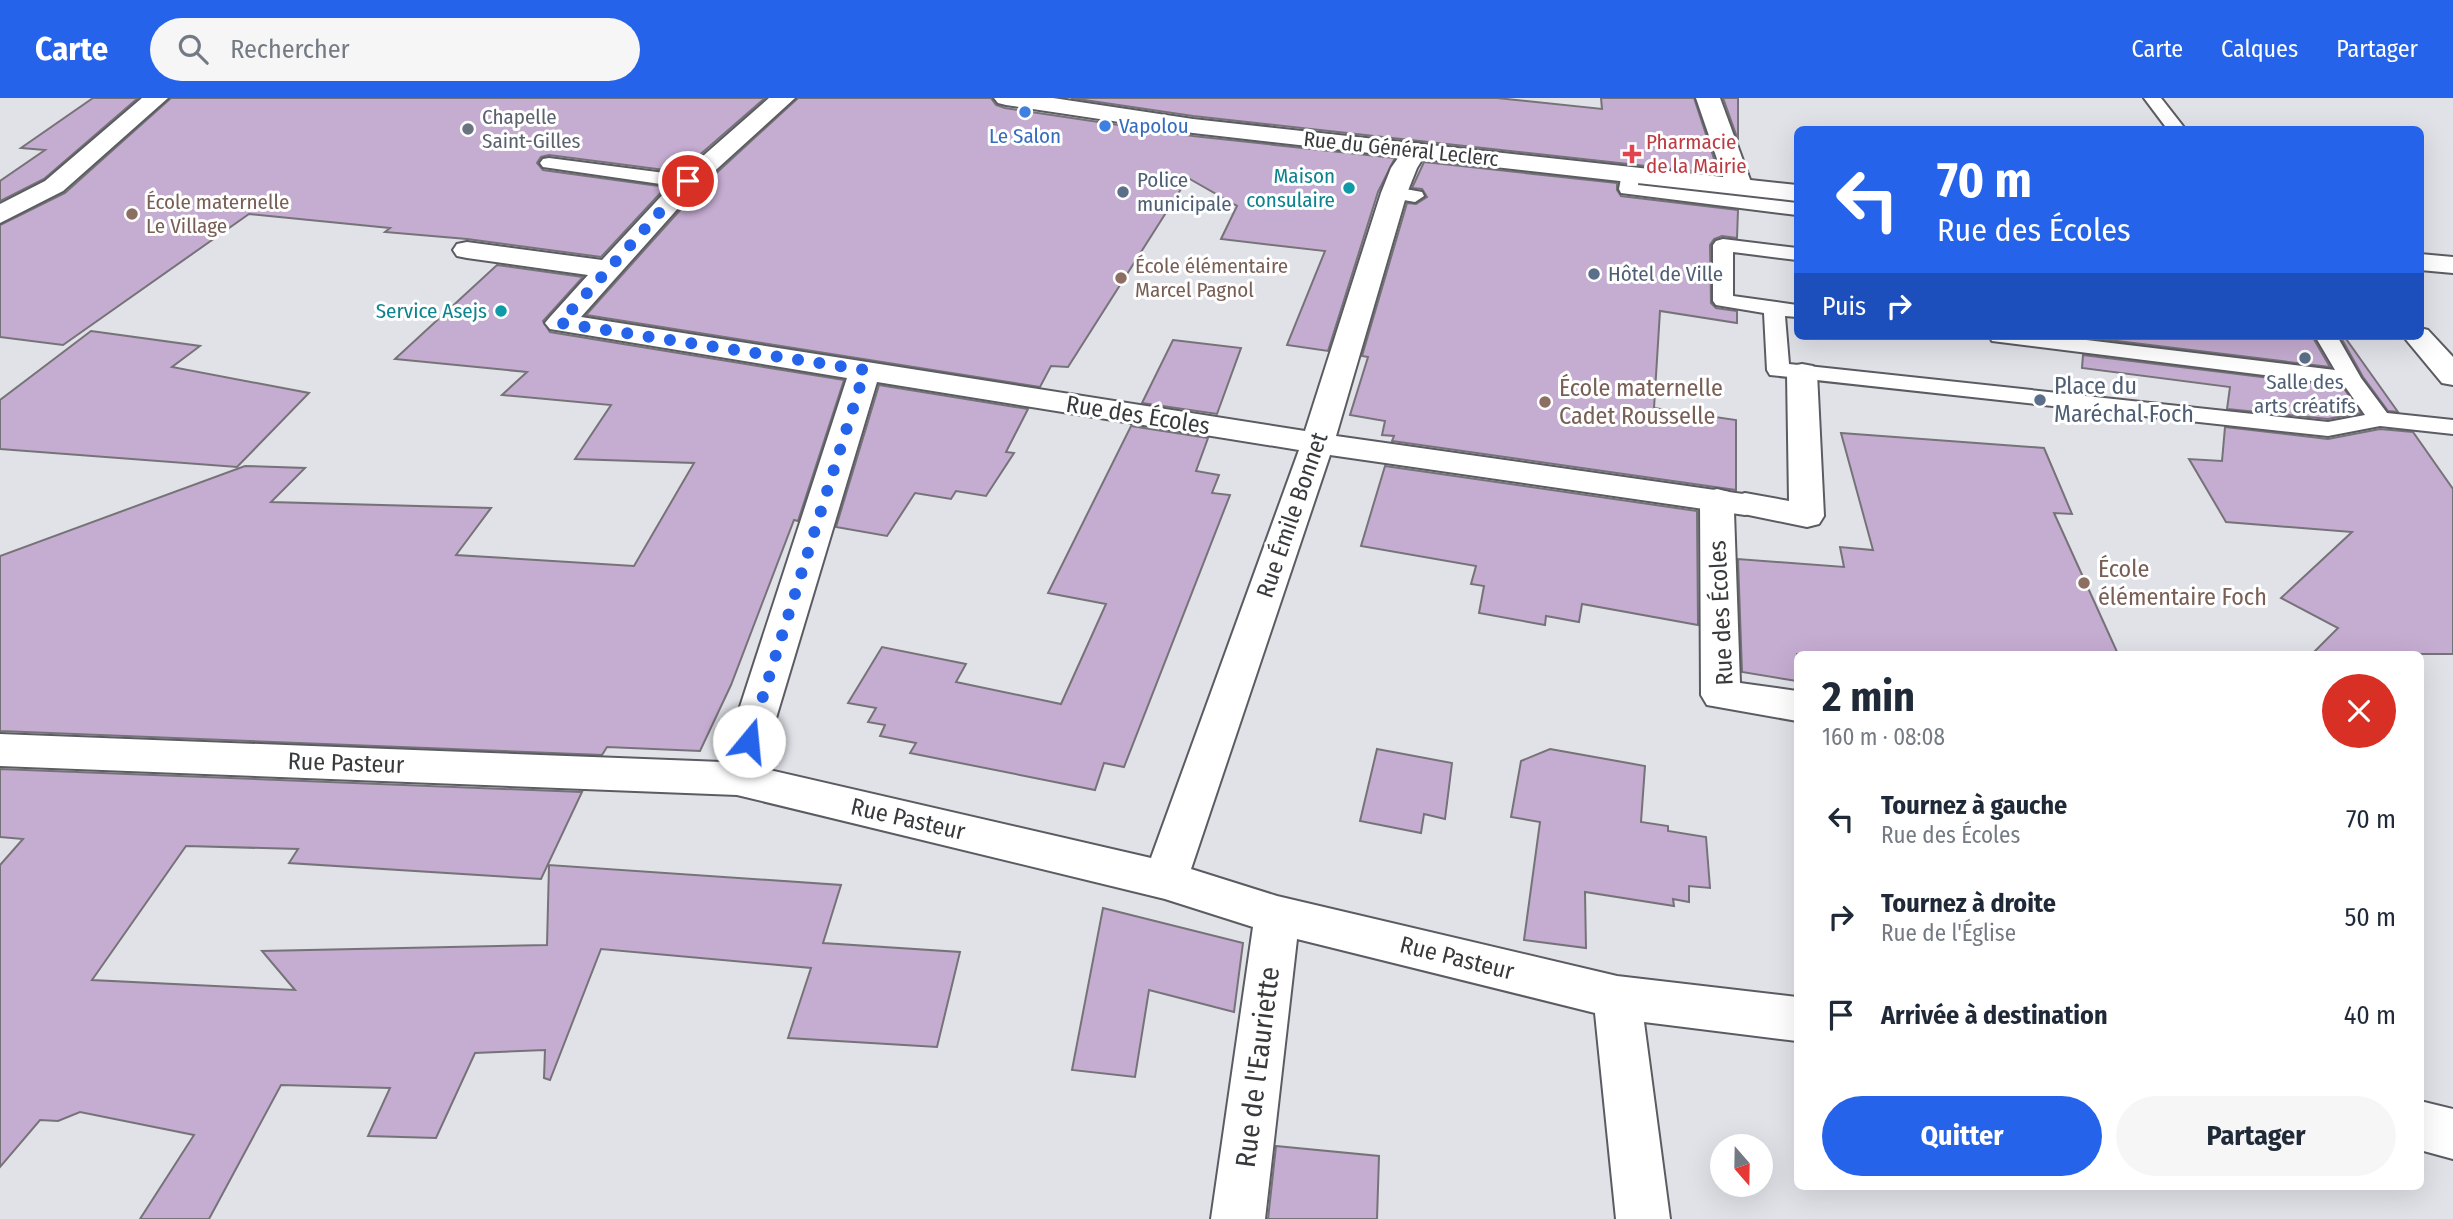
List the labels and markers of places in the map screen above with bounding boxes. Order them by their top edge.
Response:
place label: Chapelle Saint-Gilles [482,104,581,154]
marker: Le Salon [1017,104,1033,120]
place label: Vapolou [1119,113,1189,139]
marker: Vapolou [1097,118,1113,134]
marker: Chapelle Saint-Gilles [460,121,476,137]
place label: Le Salon [989,123,1061,149]
place label: Pharmacie de la Mairie [1646,129,1747,179]
marker: Pharmacie de la Mairie [1624,146,1640,162]
pin [658,151,718,211]
place label: Maison consulaire [1246,163,1335,213]
place label: Police municipale [1137,167,1232,217]
marker: Maison consulaire [1341,180,1357,196]
marker: Police municipale [1115,184,1131,200]
place label: École maternelle Le Village [146,189,289,239]
marker: École maternelle Le Village [124,206,140,222]
place label: École élémentaire Marcel Pagnol [1135,253,1288,303]
place label: Hôtel de Ville [1608,261,1723,287]
marker: Hôtel de Ville [1586,266,1602,282]
marker: École élémentaire Marcel Pagnol [1113,270,1129,286]
place label: Service Asejs [376,298,487,324]
marker: Service Asejs [493,303,509,319]
marker: Salle des arts créatifs [2297,350,2313,366]
place label: Salle des arts créatifs [2254,369,2356,419]
place label: Place du Maréchal Foch [2054,372,2194,428]
place label: École maternelle Cadet Rousselle [1559,373,1723,430]
marker: Place du Maréchal Foch [2032,392,2048,408]
marker: École maternelle Cadet Rousselle [1537,394,1553,410]
place label: École élémentaire Foch [2098,554,2267,611]
marker: École élémentaire Foch [2076,575,2092,591]

